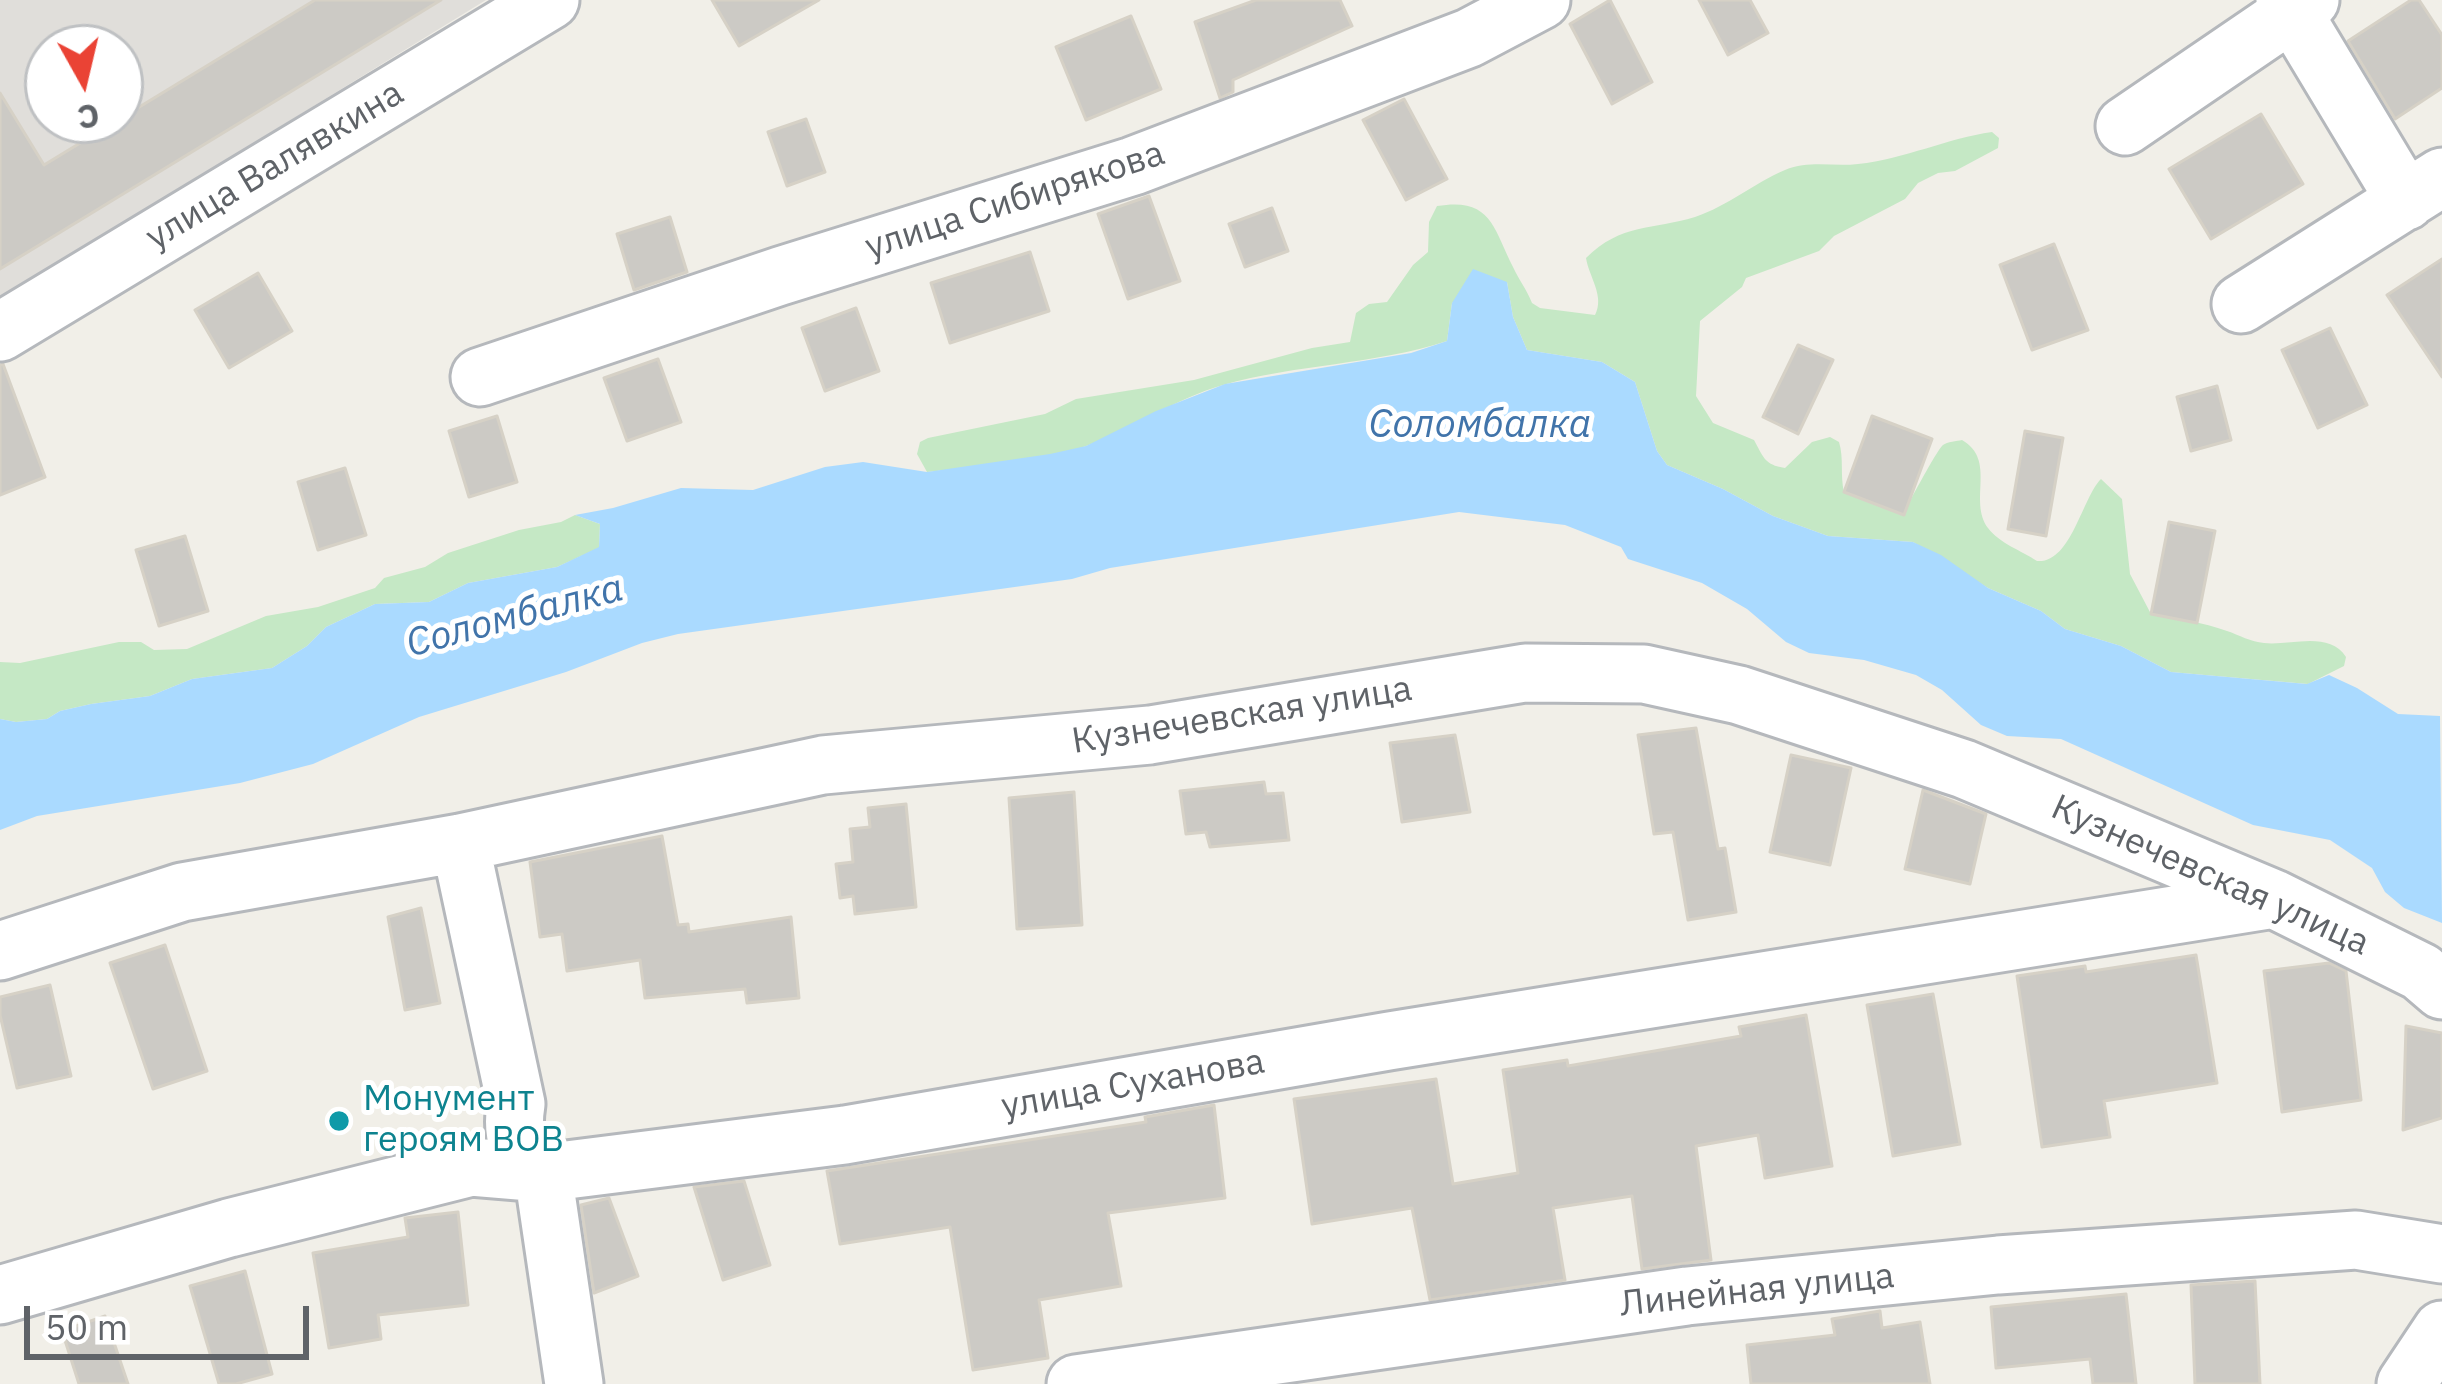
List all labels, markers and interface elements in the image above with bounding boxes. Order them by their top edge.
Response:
north arrow [24,24,144,144]
street label: улица Валявкина [139,72,411,260]
text: С [75,94,102,140]
street label: улица Сибирякова [860,132,1170,270]
water label: Соломбалка [1369,403,1591,449]
water label: Соломбалка [401,566,629,668]
street label: Кузнечевская улица [1069,668,1415,764]
street label: Кузнечевская улица [2044,786,2376,966]
street label: улица Суханова [998,1041,1268,1129]
place label: Монумент героям ВОВ [363,1078,564,1163]
marker: Монумент героям ВОВ [326,1108,352,1134]
street label: Линейная улица [1618,1255,1896,1327]
scale bar [30,1282,315,1356]
text: 50 m [45,1303,128,1350]

